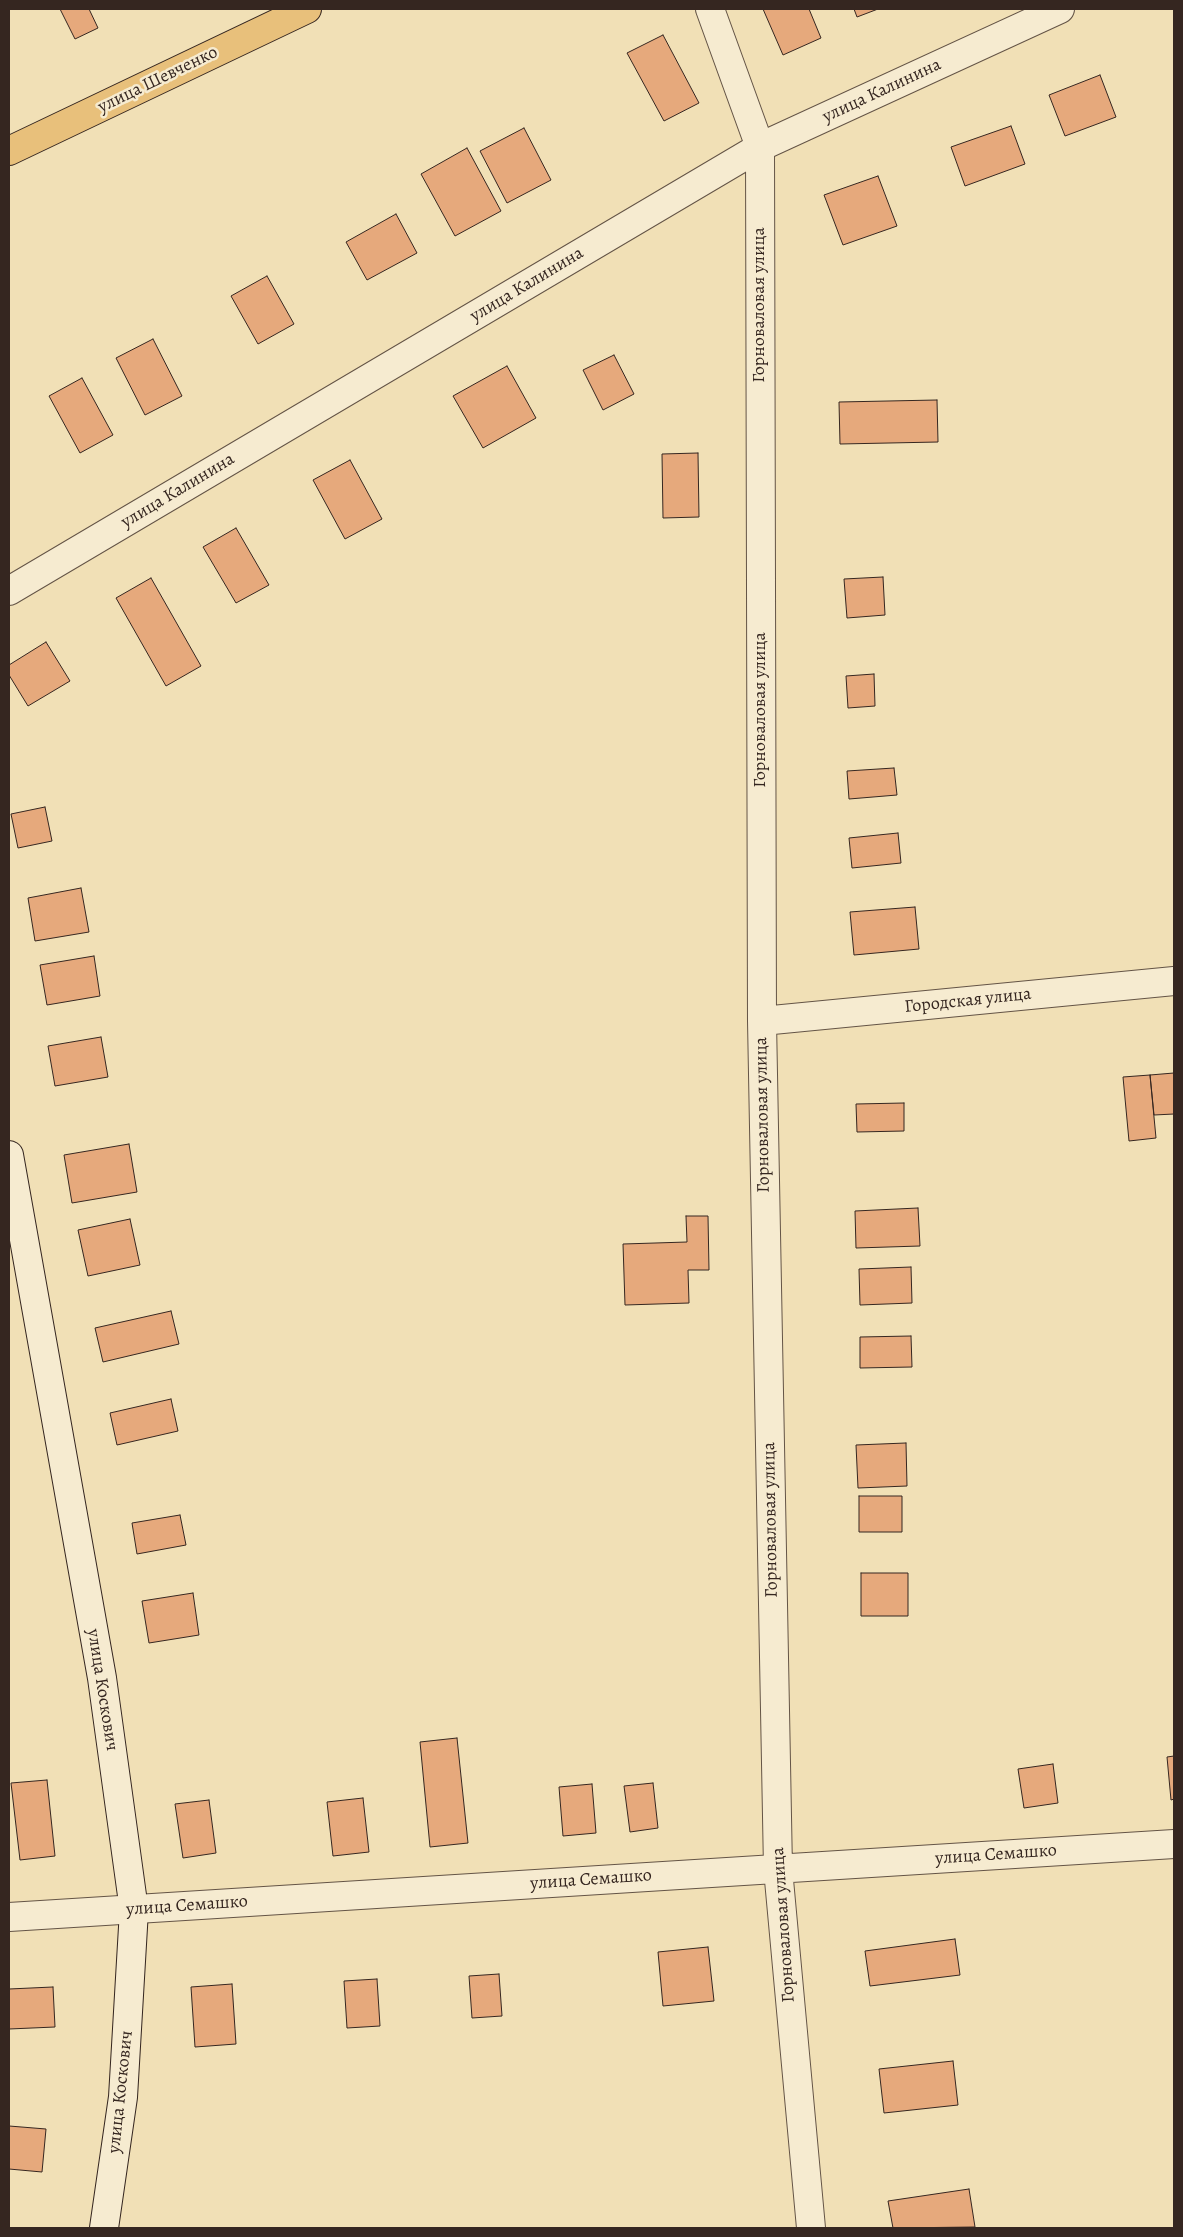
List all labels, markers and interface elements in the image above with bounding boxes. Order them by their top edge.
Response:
street label: улица Шевченко [95,42,221,118]
street label: улица Калинина [819,54,945,128]
street label: Горноваловая улица [749,227,771,383]
street label: улица Калинина [466,243,588,327]
street label: улица Калинина [117,449,239,533]
street label: Горноваловая улица [750,632,772,788]
street label: Городская улица [904,984,1032,1018]
street label: Горноваловая улица [751,1037,775,1193]
street label: Горноваловая улица [759,1442,783,1598]
street label: улица Коскович [82,1627,122,1753]
street label: улица Семашко [934,1840,1058,1870]
street label: Горноваловая улица [768,1847,800,2003]
street label: улица Семашко [529,1865,653,1895]
street label: улица Семашко [125,1891,249,1921]
street label: улица Коскович [104,2030,138,2154]

